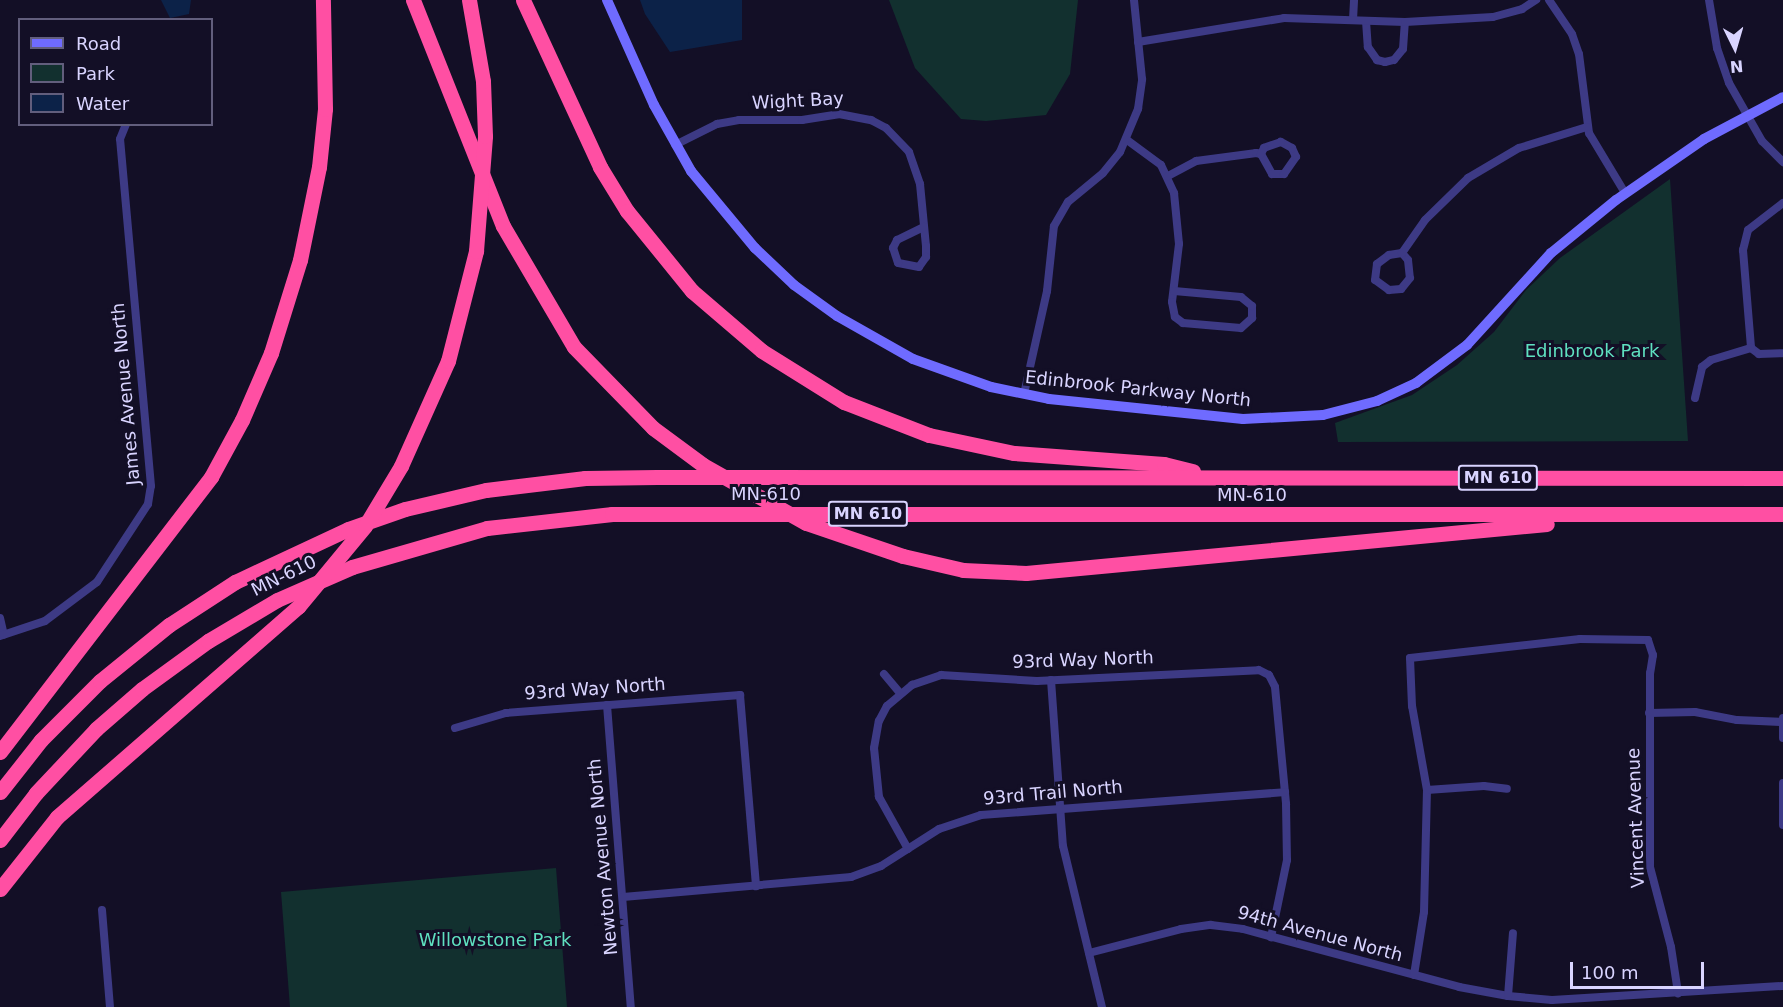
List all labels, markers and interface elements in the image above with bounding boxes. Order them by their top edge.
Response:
legend [18,18,213,126]
north arrow [1705,18,1765,78]
text: Road [76,33,121,54]
text: N [1729,56,1744,76]
text: Park [76,63,115,84]
street label: Wight Bay [751,88,845,114]
text: Water [76,93,129,114]
street label: James Avenue North [107,302,145,486]
park label: Edinbrook Park [1525,340,1659,362]
street label: Edinbrook Parkway North [1024,366,1252,412]
road number: MN 610 [1458,465,1538,491]
street label: MN-610 [731,483,801,505]
street label: MN-610 [1217,484,1287,506]
road number: MN 610 [828,501,908,527]
street label: MN-610 [248,551,320,601]
street label: 93rd Way North [1012,647,1154,673]
street label: 93rd Way North [524,673,666,705]
street label: Vincent Avenue [1623,747,1649,889]
street label: Newton Avenue North [584,758,622,956]
street label: 93rd Trail North [982,776,1124,810]
street label: 94th Avenue North [1235,902,1405,966]
park label: Willowstone Park [419,929,571,951]
scale bar [1573,950,1706,988]
text: 100 m [1581,962,1639,983]

